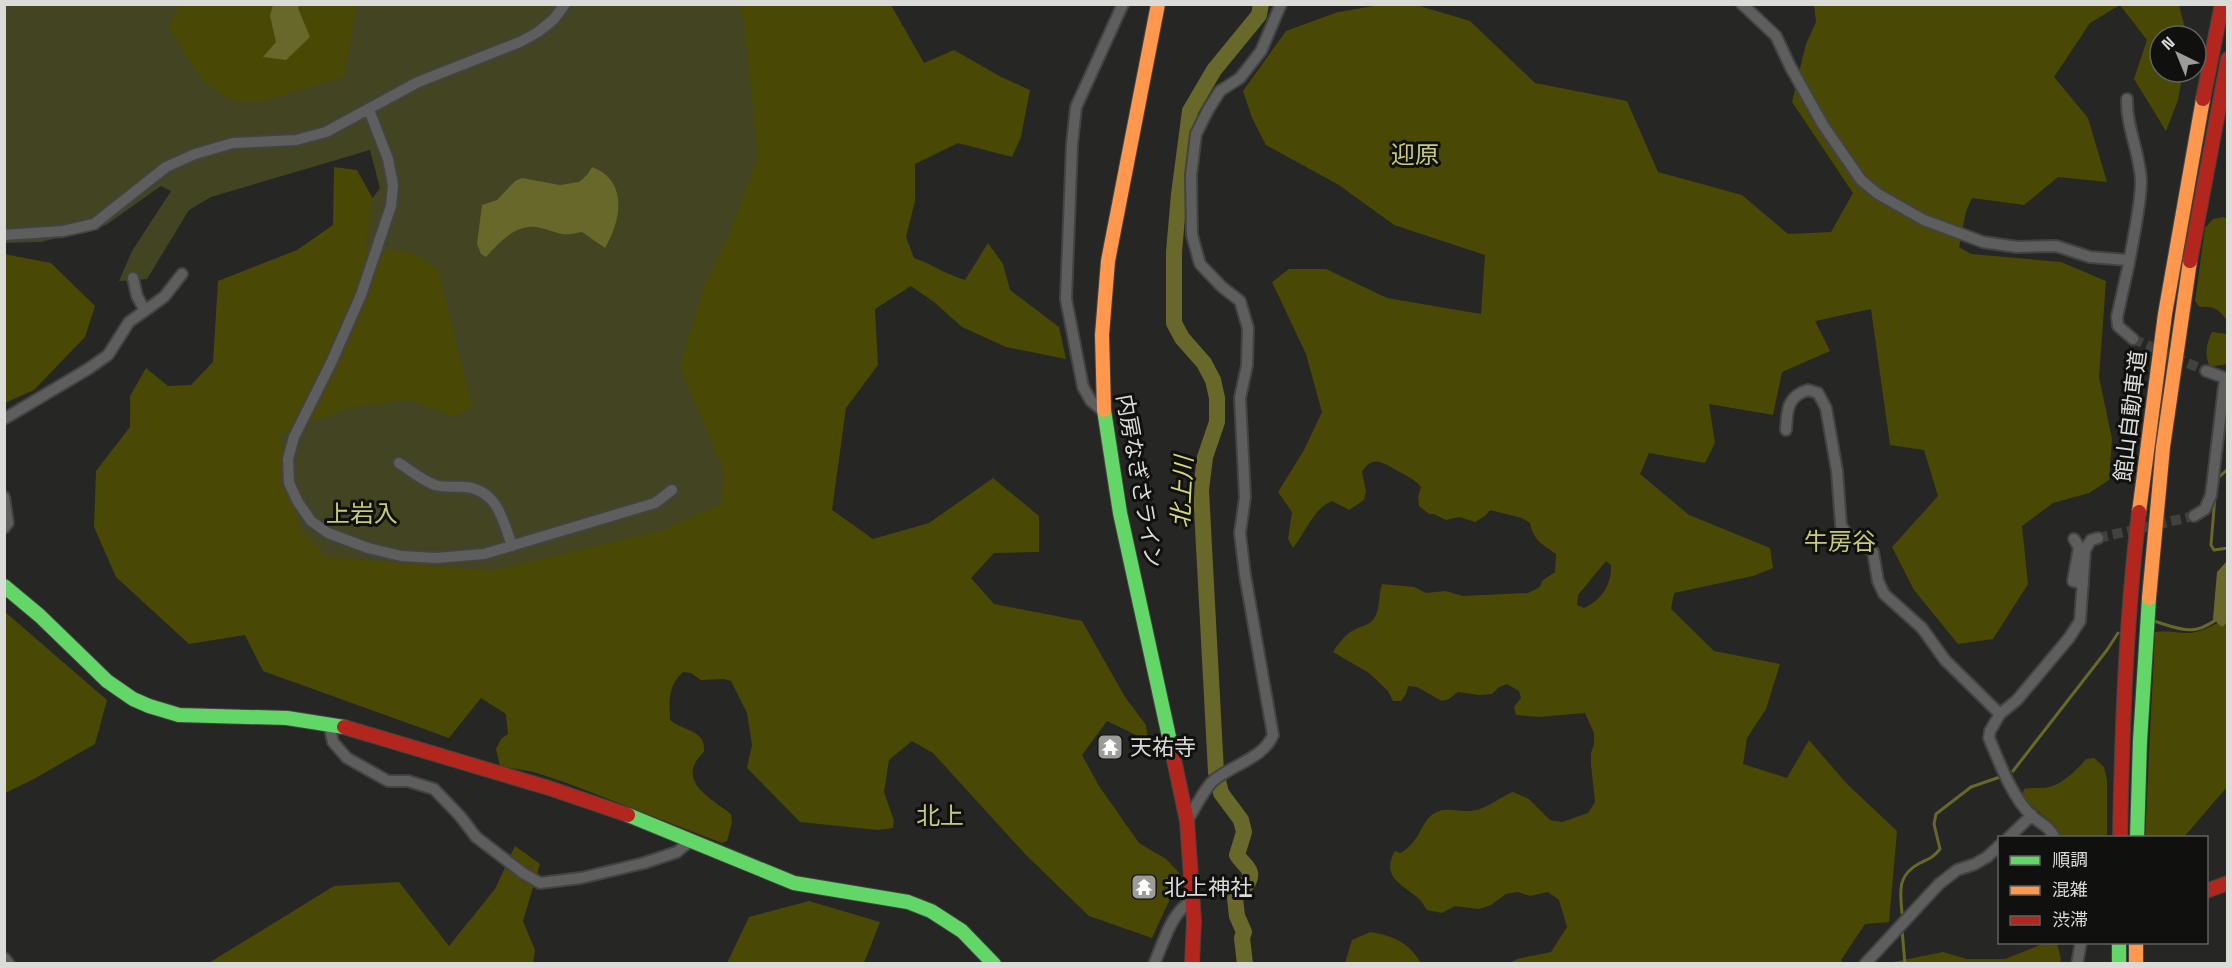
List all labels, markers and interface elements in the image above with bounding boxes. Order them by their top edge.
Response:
north arrow [2148,24,2208,84]
text: N [2157,32,2179,55]
district label: 迎原 [1391,139,1439,170]
street label: 館山自動車道 [2108,349,2152,483]
street label: 内房なぎさライン [1111,392,1169,570]
water label: 北上川 [1165,452,1200,529]
district label: 上岩入 [326,498,398,529]
district label: 牛房谷 [1804,526,1876,557]
temple icon: 天祐寺 [1095,732,1125,762]
place label: 天祐寺 [1130,733,1196,761]
district label: 北上 [916,800,964,831]
legend [1998,836,2208,944]
text: 順調 [2052,848,2088,871]
temple icon: 北上神社 [1129,872,1159,902]
place label: 北上神社 [1164,873,1252,901]
text: 混雑 [2052,878,2088,901]
text: 渋滞 [2052,908,2088,931]

